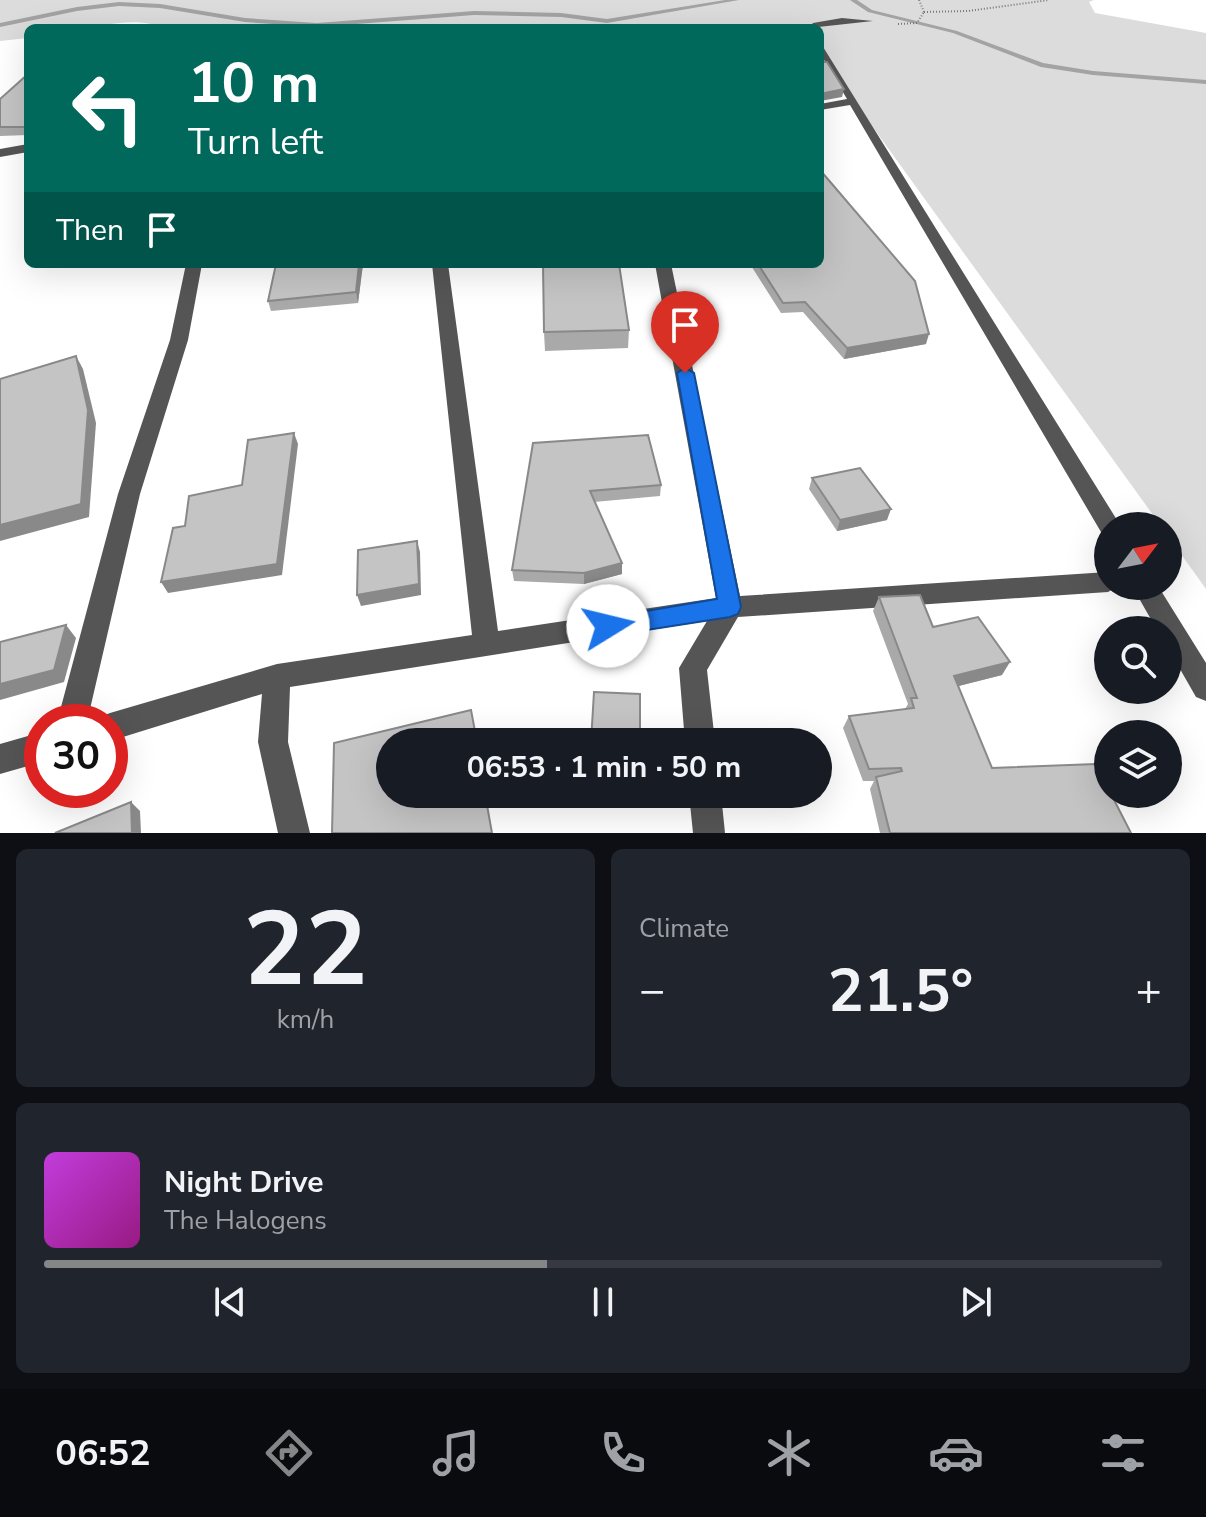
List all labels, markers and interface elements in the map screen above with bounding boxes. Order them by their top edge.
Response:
text: 10 m [188,45,319,122]
icon: left [56,56,160,160]
text: Turn left [188,118,323,167]
icon: arrive [140,208,184,252]
text: Then [56,210,124,251]
pin [651,291,719,373]
icon: arrive [663,303,707,347]
north arrow [1094,512,1182,600]
map controls [1094,512,1182,808]
position arrow [566,584,650,668]
button: search [1094,616,1182,704]
speed limit sign: 30 [24,704,128,808]
button: layers [1094,720,1182,808]
text: 06:53 · 1 min · 50 m [467,747,741,788]
text: 22 [243,879,368,1021]
text: Climate [639,911,729,946]
text: 21.5° [828,950,973,1032]
text: − [639,961,665,1021]
text: + [1136,961,1162,1021]
text: km/h [277,1002,334,1037]
text: Night Drive [164,1162,323,1203]
text: The Halogens [164,1203,327,1238]
icon: previous [208,1280,252,1324]
icon: pause [581,1280,625,1324]
icon: next [954,1280,998,1324]
icon: directions [261,1425,317,1481]
icon: music [428,1425,484,1481]
icon: phone [595,1425,651,1481]
icon: climate [761,1425,817,1481]
icon: car [928,1425,984,1481]
icon: filters [1095,1425,1151,1481]
text: 06:52 [55,1429,151,1478]

